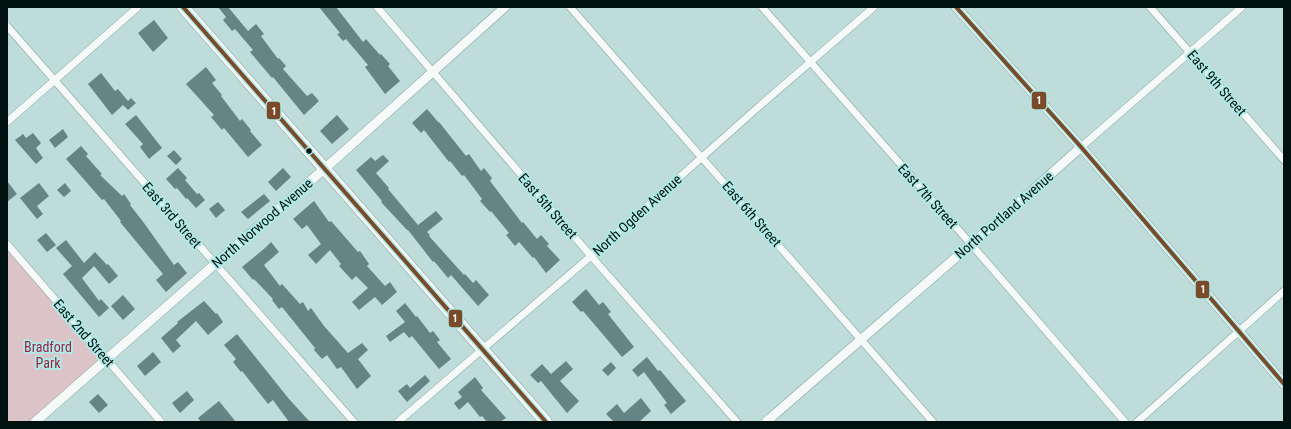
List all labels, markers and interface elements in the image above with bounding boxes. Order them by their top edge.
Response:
street label: East 9th Street [1184,47,1250,119]
line badge: 1 [1031,91,1047,110]
text: 1 [1036,94,1042,107]
line badge: 1 [266,101,281,120]
text: 1 [271,105,277,118]
unlabelled marker [304,146,314,156]
street label: East 7th Street [895,160,961,232]
street label: North Portland Avenue [952,168,1057,262]
street label: East 5th Street [515,170,581,242]
street label: North Ogden Avenue [589,171,685,259]
street label: North Norwood Avenue [208,175,316,271]
street label: East 6th Street [719,178,785,250]
street label: East 3rd Street [139,179,205,251]
line badge: 1 [1195,280,1210,299]
text: 1 [1200,283,1206,296]
street label: East 2nd Street [50,296,118,370]
line badge: 1 [448,309,463,328]
text: 1 [452,312,458,325]
park label: Bradford Park [24,339,72,371]

